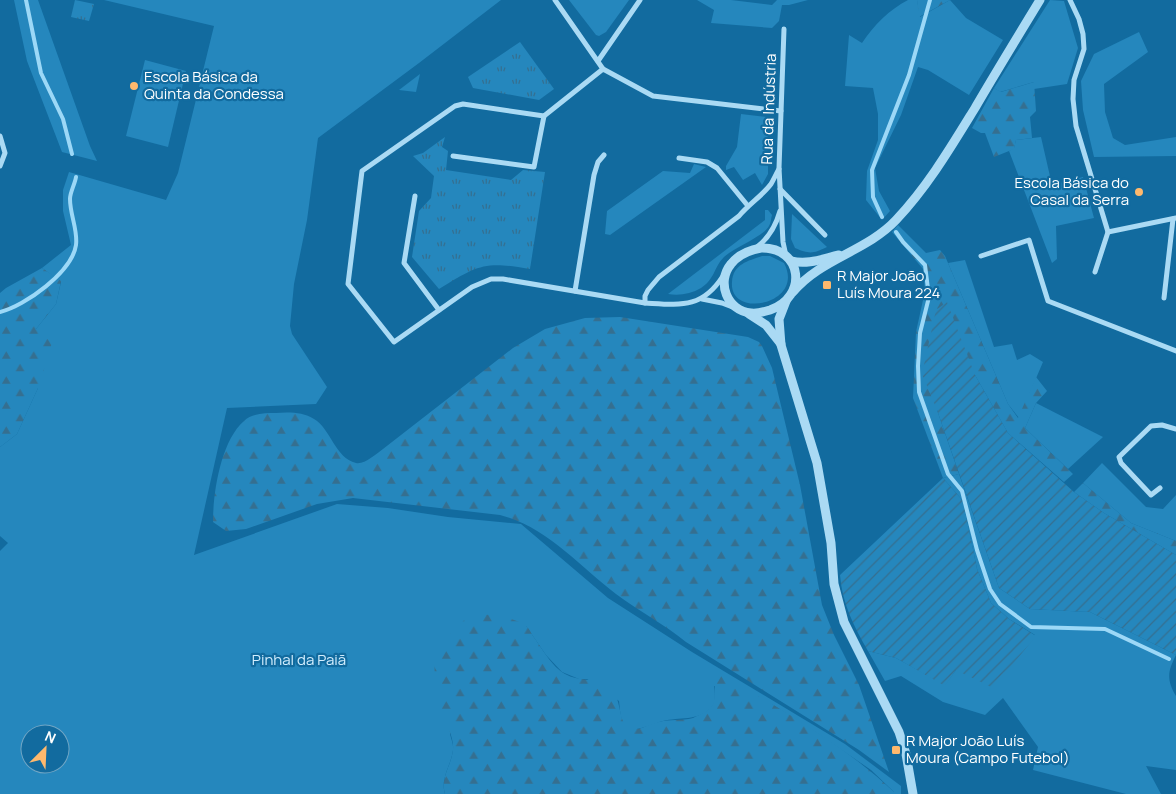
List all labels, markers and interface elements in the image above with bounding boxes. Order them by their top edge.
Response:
street label: Rua da Indústria [756,53,781,165]
place label: Escola Básica da Quinta da Condessa [144,66,284,104]
marker: Escola Básica da Quinta da Condessa [128,80,140,92]
place label: Escola Básica do Casal da Serra [1015,172,1129,210]
marker: Escola Básica do Casal da Serra [1133,186,1145,198]
place label: R Major João Luís Moura 224 [837,265,941,303]
marker: R Major João Luís Moura 224 [821,279,833,291]
park label: Pinhal da Paiã [252,649,346,670]
north arrow [20,724,70,774]
text: N [42,726,59,747]
place label: R Major João Luís Moura (Campo Futebol) [906,730,1070,768]
marker: R Major João Luís Moura (Campo Futebol) [890,744,902,756]

